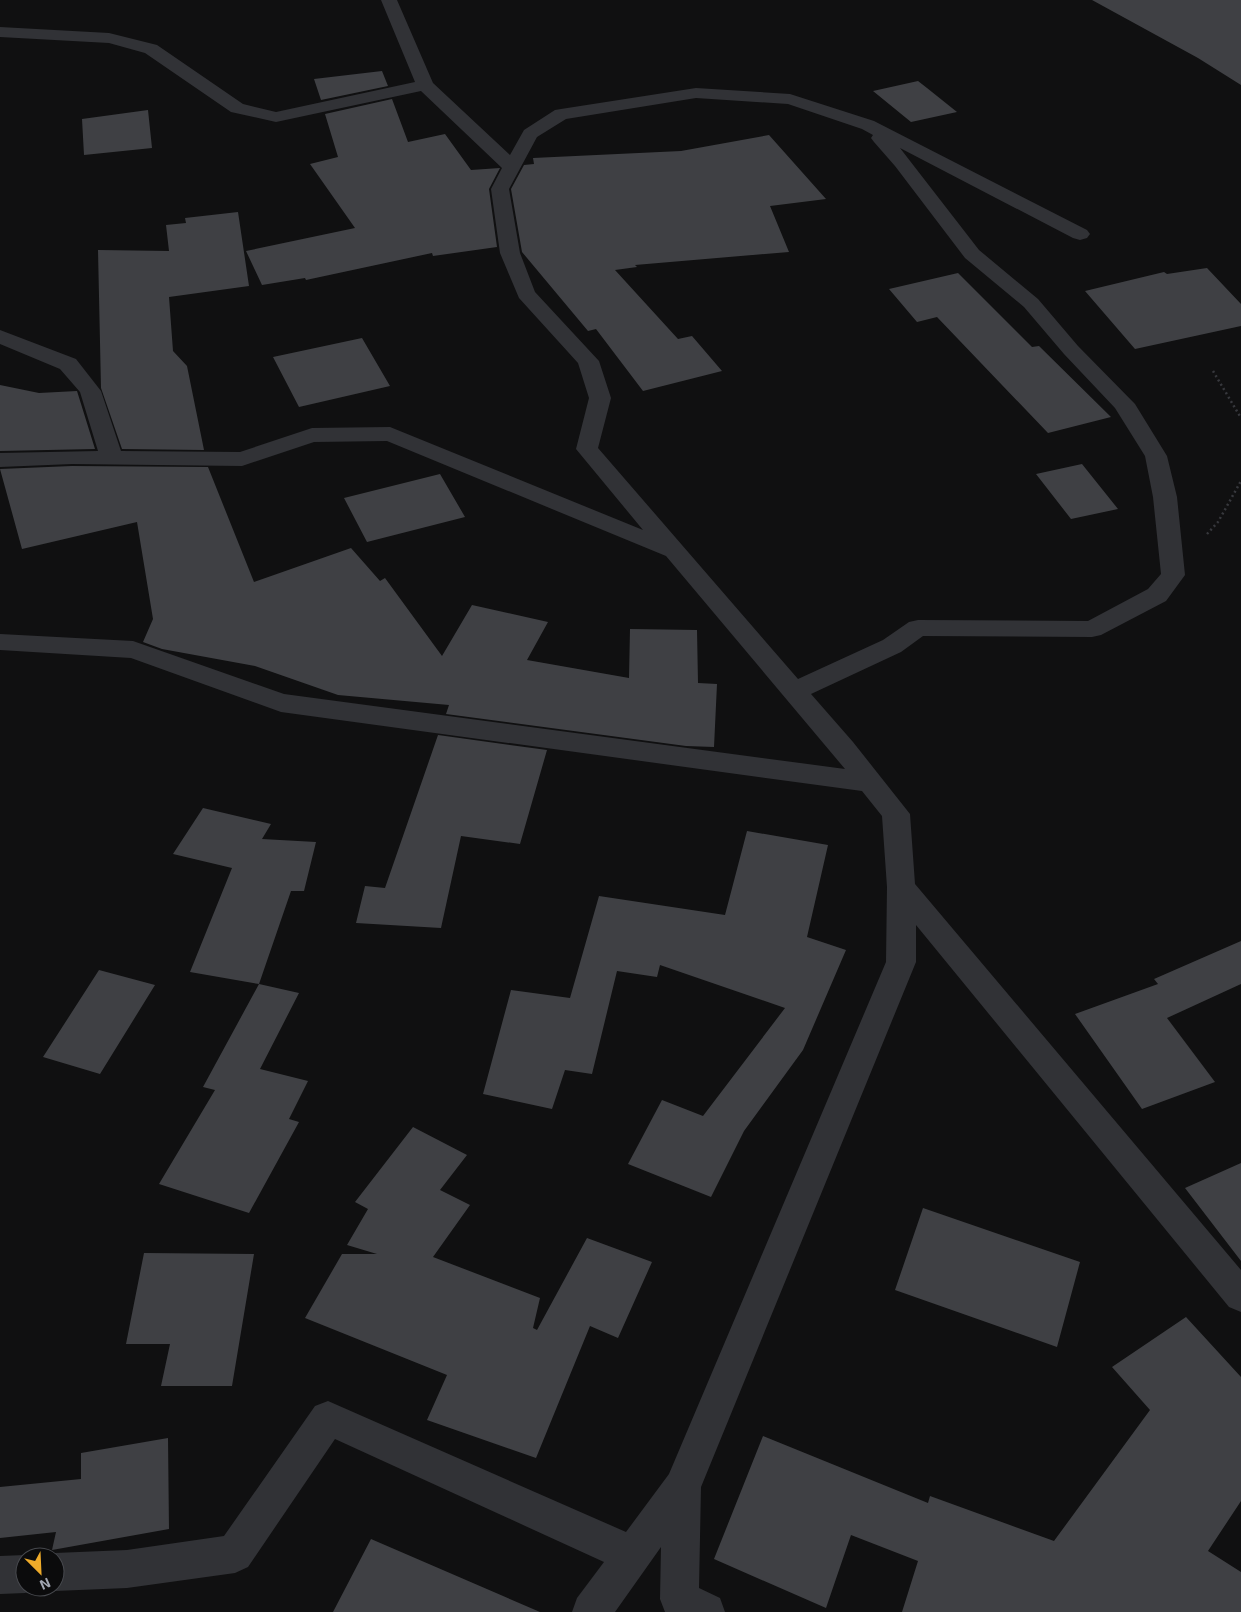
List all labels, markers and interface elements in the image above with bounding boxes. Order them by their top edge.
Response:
north arrow [15,1547,65,1597]
text: N [37,1575,54,1594]

